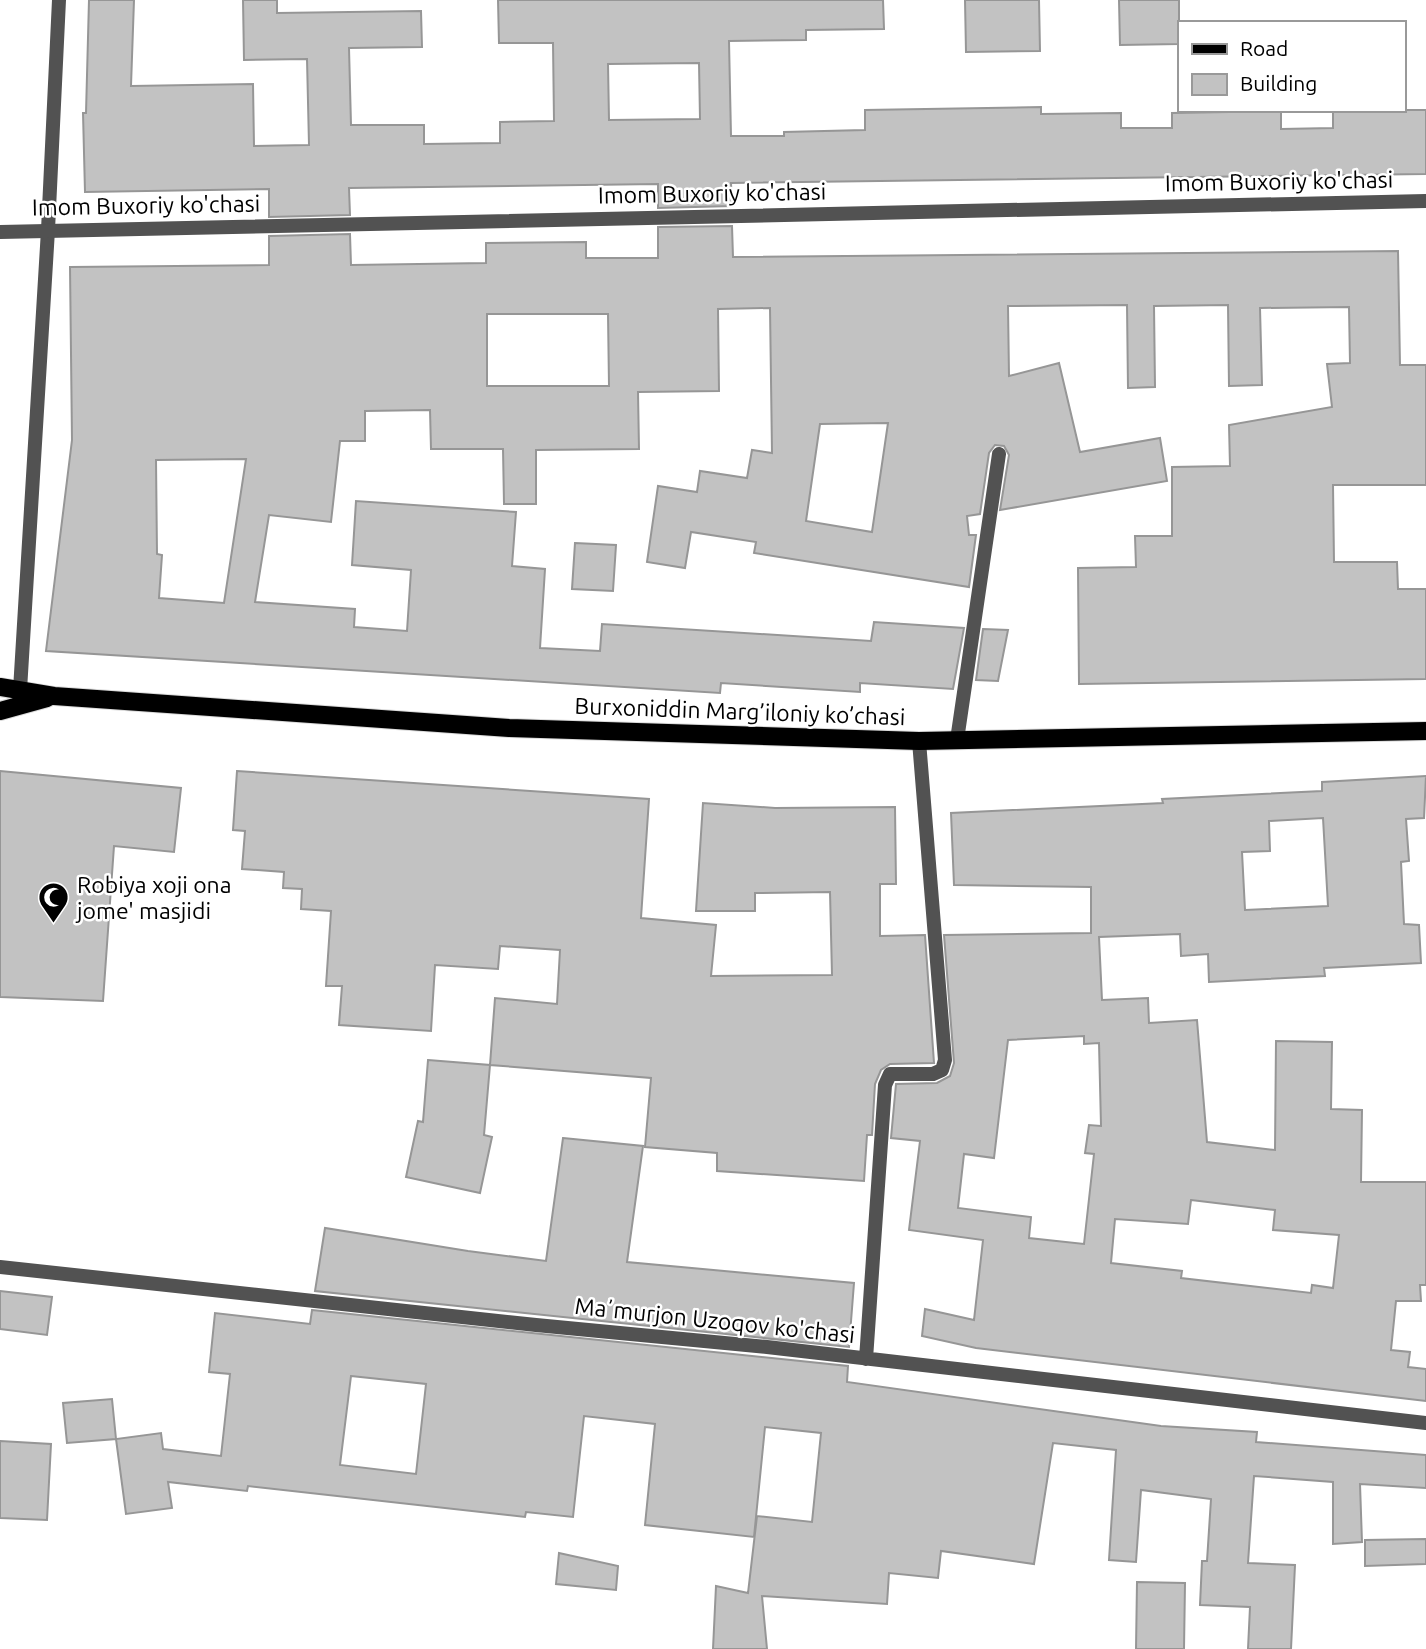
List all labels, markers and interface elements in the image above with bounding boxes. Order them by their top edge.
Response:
legend [1178,21,1405,112]
text: Road [1240,36,1288,60]
text: Building [1240,71,1317,95]
street label: Imom Buxoriy ko'chasi [1165,167,1393,195]
street label: Imom Buxoriy ko'chasi [598,179,826,207]
street label: Imom Buxoriy ko'chasi [32,191,260,219]
street label: Burxoniddin Marg’iloniy ko’chasi [574,693,906,729]
place label: Robiya xoji ona jome' masjidi [75,872,232,923]
mosque icon: Robiya xoji ona jome' masjidi [37,880,71,924]
street label: Maʼmurjon Uzoqov ko'chasi [574,1293,856,1347]

